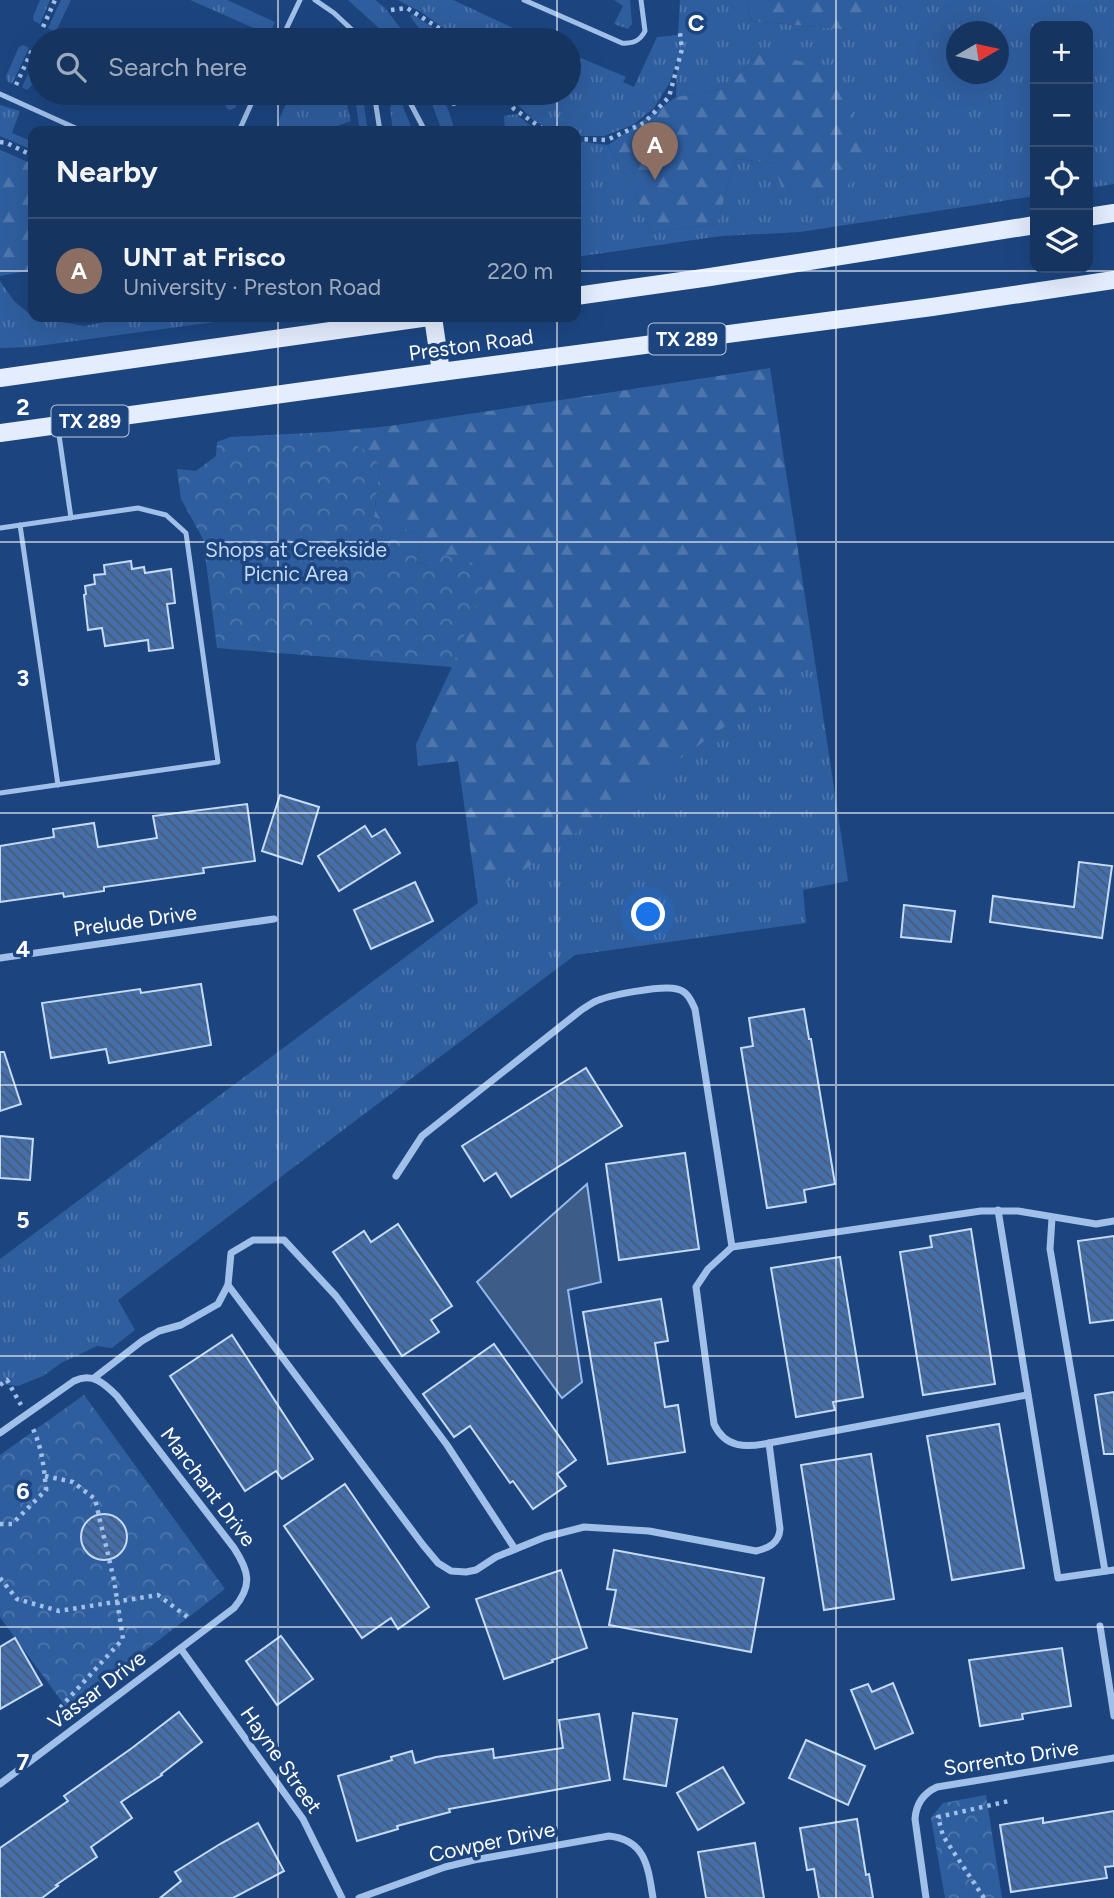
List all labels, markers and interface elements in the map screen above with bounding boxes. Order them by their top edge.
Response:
text: C [688,9,705,37]
north arrow [946,21,1009,84]
map controls [1030,21,1093,273]
button: + [1030,21,1093,84]
search box [28,28,581,105]
icon: search [52,48,90,86]
text: Search here [108,51,247,83]
button: − [1030,84,1093,147]
pin: A [632,122,678,180]
button: locate [1030,147,1093,210]
text: Nearby [56,153,158,190]
button: layers [1030,210,1093,273]
text: UNT at Frisco [123,241,286,273]
text: A [71,257,87,285]
text: 220 m [487,257,553,285]
text: University · Preston Road [123,273,381,301]
street label: Preston Road [407,323,535,366]
road number: TX 289 [648,324,726,354]
text: 2 [16,393,30,421]
road number: TX 289 [52,406,128,436]
park label: Shops at Creekside Picnic Area [205,537,387,586]
text: 3 [17,664,29,692]
your location [631,897,665,931]
street label: Prelude Drive [72,899,198,942]
text: 4 [16,935,30,963]
text: 5 [16,1206,30,1234]
street label: Marchant Drive [155,1422,261,1551]
text: 6 [16,1477,30,1505]
street label: Vassar Drive [43,1645,150,1734]
street label: Hayne Street [235,1702,327,1818]
street label: Sorrento Drive [942,1735,1080,1781]
text: 7 [17,1748,30,1776]
street label: Cowper Drive [427,1816,557,1867]

